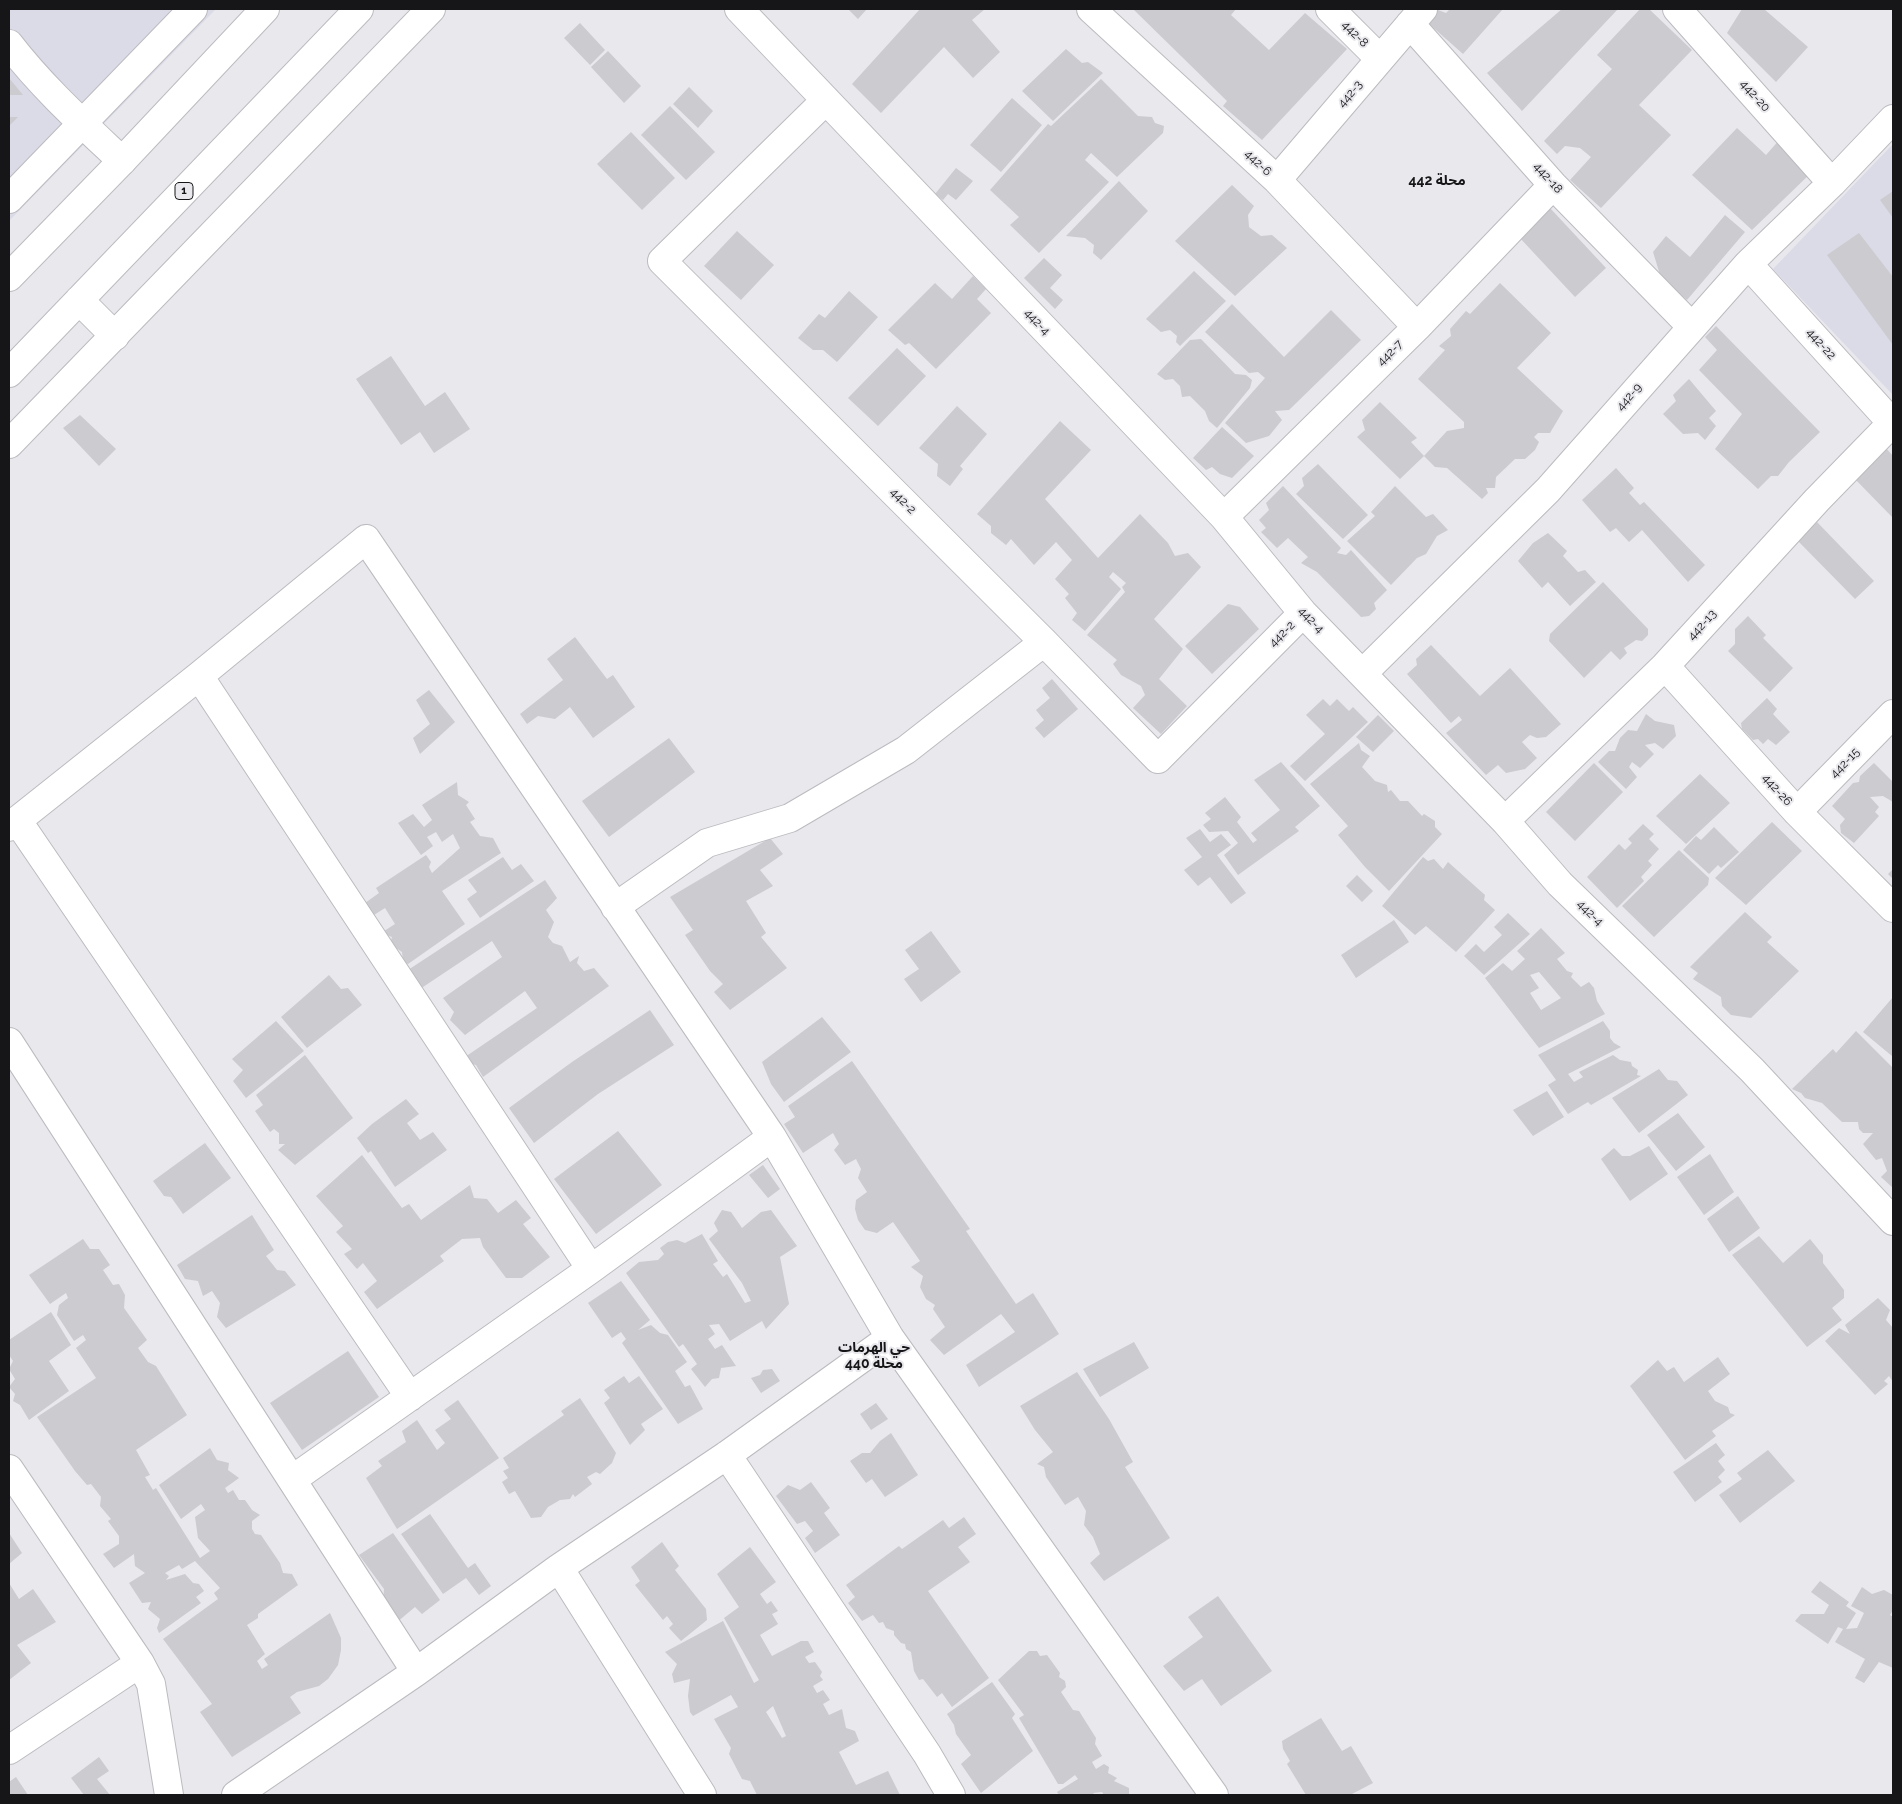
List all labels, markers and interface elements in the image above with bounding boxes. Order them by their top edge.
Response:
street label: 442-8 [1339,18,1371,50]
street label: 442-20 [1737,77,1773,115]
street label: 442-3 [1335,78,1365,110]
street label: 442-6 [1242,147,1274,179]
street label: 442-18 [1530,160,1566,196]
district label: محلة 442 [1408,173,1466,189]
road number: 1 [175,182,193,200]
street label: 442-4 [1021,306,1053,338]
street label: 442-22 [1803,325,1839,363]
street label: 442-7 [1374,337,1406,369]
street label: 442-9 [1613,380,1645,414]
street label: 442-2 [887,485,919,517]
street label: 442-4 [1295,604,1327,636]
street label: 442-13 [1685,607,1719,643]
street label: 442-2 [1266,618,1298,650]
street label: 442-15 [1827,745,1863,781]
street label: 442-26 [1759,771,1795,809]
street label: 442-4 [1574,897,1606,929]
district label: حي الهرمات محلة 440 [838,1340,910,1372]

